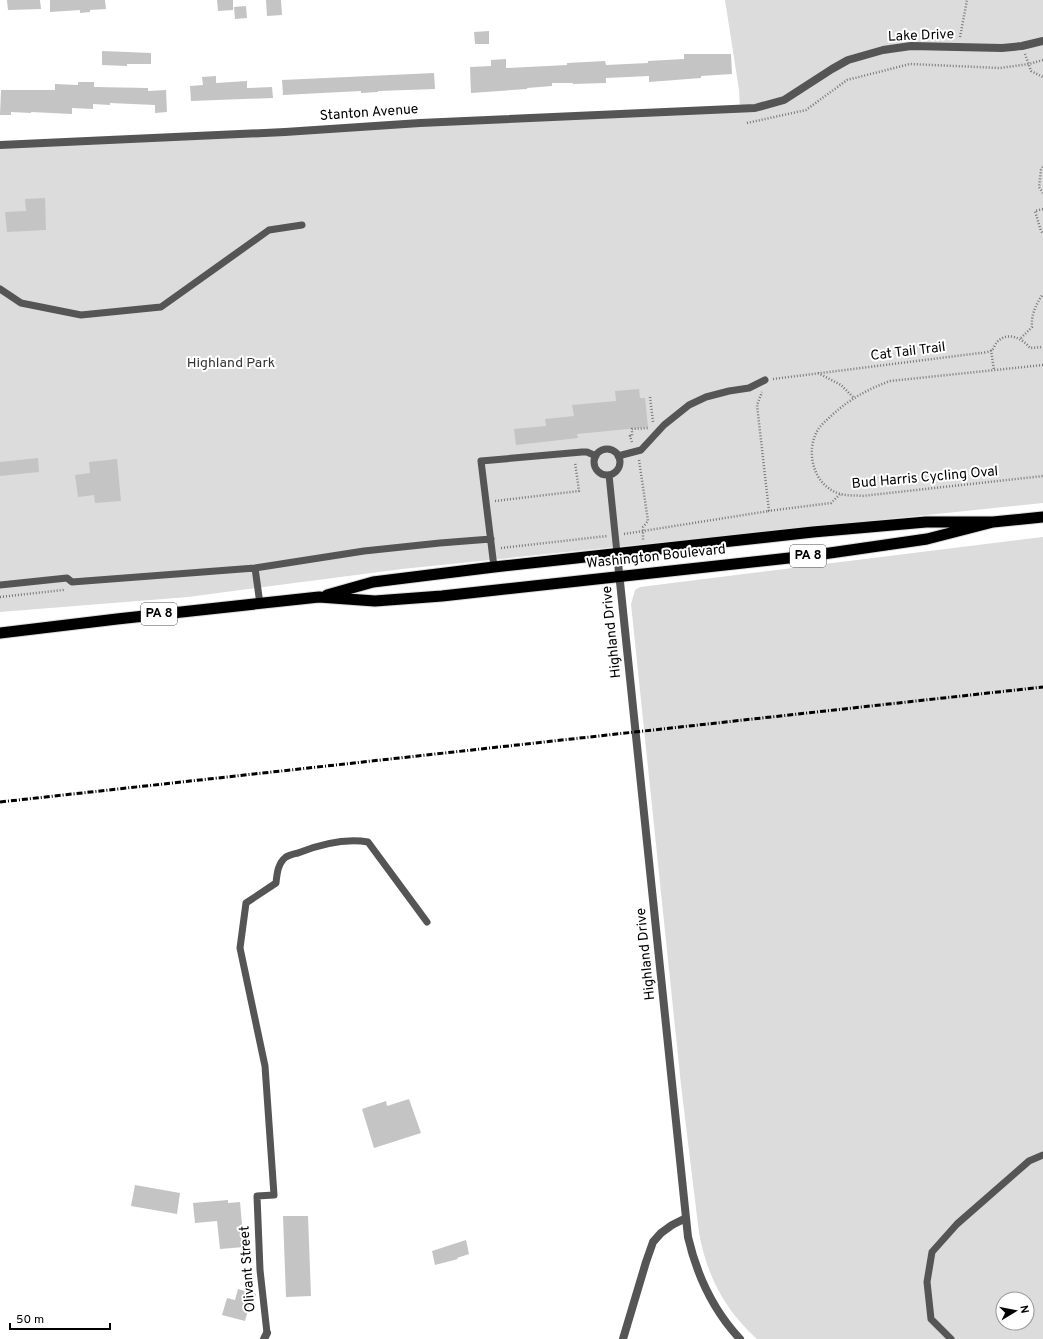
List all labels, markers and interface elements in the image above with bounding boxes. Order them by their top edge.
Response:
street label: Lake Drive [888,26,954,46]
street label: Stanton Avenue [319,101,419,125]
street label: Cat Tail Trail [869,339,947,365]
park label: Highland Park [187,355,275,372]
street label: Bud Harris Cycling Oval [851,463,999,493]
street label: Washington Boulevard [585,541,727,573]
road number: PA 8 [790,545,826,567]
street label: Highland Drive [599,585,625,679]
road number: PA 8 [141,603,177,625]
street label: Highland Drive [633,907,659,1001]
street label: Olivant Street [236,1225,260,1313]
north arrow [995,1291,1035,1331]
text: N [1016,1304,1031,1315]
scale bar [10,1305,110,1331]
text: 50 m [16,1312,44,1328]

